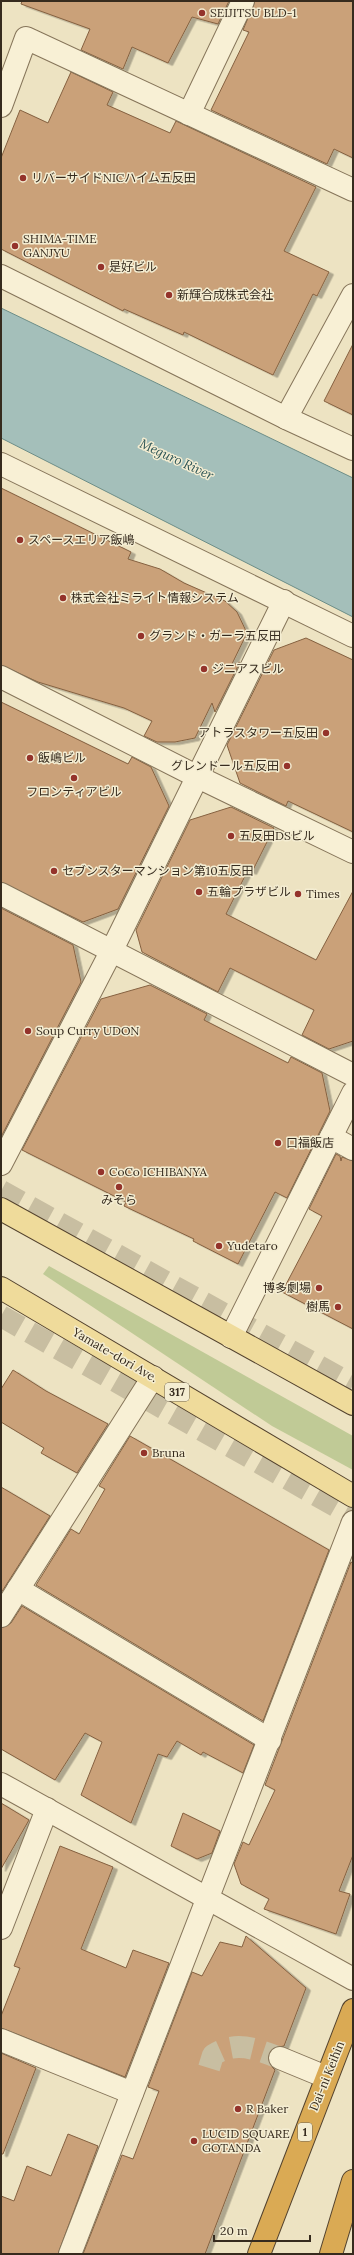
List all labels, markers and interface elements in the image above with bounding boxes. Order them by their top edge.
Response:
place label: SEIJITSU BLD-1 [210,5,297,20]
marker: SEIJITSU BLD-1 [197,8,207,18]
place label: リバーサイドNICハイム五反田 [31,170,196,185]
marker: リバーサイドNICハイム五反田 [18,173,28,183]
place label: SHIMA-TIME GANJYU [23,231,97,260]
marker: SHIMA-TIME GANJYU [10,241,20,251]
place label: 是好ビル [109,259,157,274]
marker: 是好ビル [96,262,106,272]
place label: 新輝合成株式会社 [177,287,273,302]
marker: 新輝合成株式会社 [164,290,174,300]
water label: Meguro River [137,435,217,484]
place label: スペースエリア飯嶋 [28,532,135,547]
marker: スペースエリア飯嶋 [15,535,25,545]
place label: 株式会社ミライト情報システム [71,590,239,605]
marker: 株式会社ミライト情報システム [58,593,68,603]
place label: グランド・ガーラ五反田 [149,628,281,643]
marker: グランド・ガーラ五反田 [136,631,146,641]
place label: ジニアスビル [212,661,284,676]
marker: ジニアスビル [199,664,209,674]
place label: アトラスタワー五反田 [198,725,318,740]
marker: アトラスタワー五反田 [321,728,331,738]
place label: 飯嶋ビル [38,750,86,765]
marker: 飯嶋ビル [25,753,35,763]
place label: グレンドール五反田 [171,758,279,773]
marker: グレンドール五反田 [282,761,292,771]
marker: フロンティアビル [69,773,79,783]
place label: フロンティアビル [26,784,122,799]
place label: 五反田DSビル [239,828,315,843]
marker: 五反田DSビル [226,831,236,841]
place label: セブンスターマンション第10五反田 [62,863,254,878]
marker: セブンスターマンション第10五反田 [49,866,59,876]
place label: 五輪プラザビル [207,884,291,899]
place label: Times [306,886,340,901]
marker: 五輪プラザビル [194,887,204,897]
marker: Times [293,889,303,899]
place label: Soup Curry UDON [36,1023,139,1038]
marker: Soup Curry UDON [23,1026,33,1036]
place label: 口福飯店 [286,1135,334,1150]
marker: 口福飯店 [273,1138,283,1148]
place label: CoCo ICHIBANYA [109,1164,208,1179]
marker: CoCo ICHIBANYA [96,1167,106,1177]
marker: みそら [114,1182,124,1192]
place label: みそら [101,1192,137,1207]
place label: Yudetaro [226,1238,278,1253]
marker: Yudetaro [214,1241,224,1251]
place label: 博多劇場 [263,1280,311,1295]
marker: 博多劇場 [314,1283,324,1293]
place label: 樹馬 [306,1299,330,1314]
marker: 樹馬 [333,1302,343,1312]
street label: Yamate-dori Ave. [69,1324,160,1385]
road number: 317 [165,1383,189,1401]
place label: Bruna [152,1445,185,1460]
marker: Bruna [139,1448,149,1458]
street label: Dai-ni Keihin [306,2039,347,2113]
place label: R Baker [246,2101,289,2116]
marker: R Baker [233,2104,243,2114]
road number: 1 [298,2123,312,2141]
place label: LUCID SQUARE GOTANDA [202,2126,290,2155]
marker: LUCID SQUARE GOTANDA [189,2136,199,2146]
scale bar [214,2217,310,2243]
text: 20 m [220,2223,248,2238]

